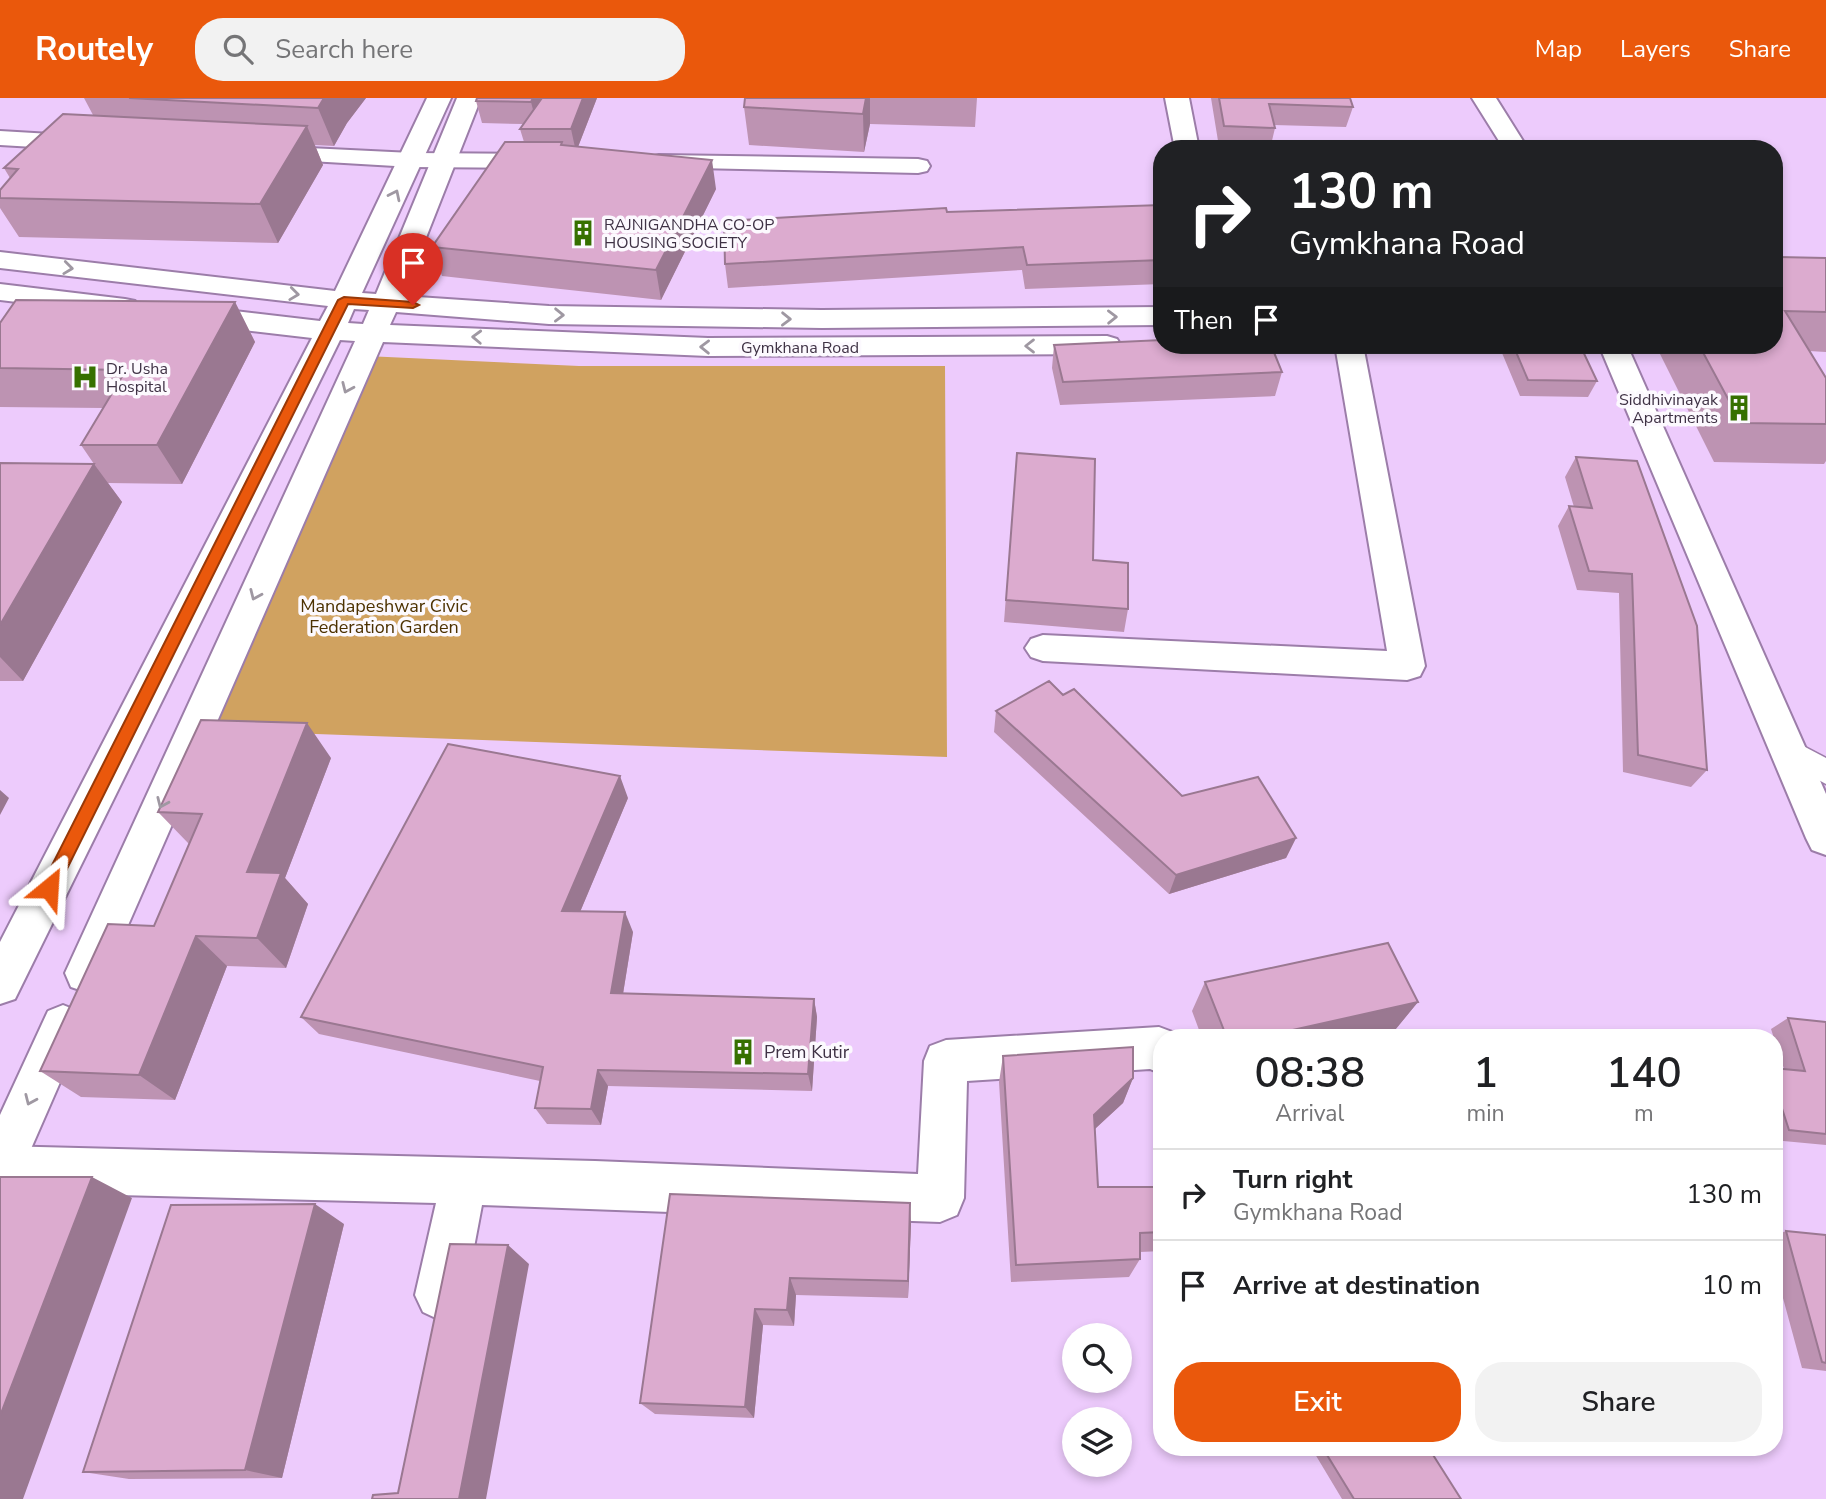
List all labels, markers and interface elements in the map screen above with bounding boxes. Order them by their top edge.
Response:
search box [195,18,685,81]
text: Routely [35,27,153,72]
icon: search [219,30,257,68]
text: Search here [275,32,413,67]
text: Map [1535,33,1582,65]
text: Layers [1620,33,1691,65]
text: Share [1729,33,1791,65]
text: 130 m [1289,158,1433,225]
icon: right [1174,168,1265,259]
one-way arrow [387,190,401,202]
place label: RAJNIGANDHA CO-OP HOUSING SOCIETY [604,214,774,254]
building icon: RAJNIGANDHA CO-OP HOUSING SOCIETY [568,218,598,248]
text: Gymkhana Road [1289,222,1525,265]
pin [383,233,443,305]
icon: arrive [394,244,432,282]
one-way arrow [62,260,74,275]
one-way arrow [288,287,300,302]
icon: arrive [1247,301,1285,339]
text: Then [1174,303,1233,338]
one-way arrow [554,307,564,323]
one-way arrow [1107,309,1117,325]
one-way arrow [781,311,792,326]
one-way arrow [472,330,483,345]
street label: Gymkhana Road [741,337,859,359]
one-way arrow [1025,338,1035,354]
one-way arrow [699,339,710,354]
place label: Dr. Usha Hospital [106,358,168,398]
hospital icon: Dr. Usha Hospital [70,362,100,392]
one-way arrow [341,380,355,393]
place label: Siddhivinayak Apartments [1619,389,1719,429]
building icon: Siddhivinayak Apartments [1724,393,1754,423]
one-way arrow [249,588,263,601]
park label: Mandapeshwar Civic Federation Garden [300,594,468,639]
one-way arrow [156,796,170,808]
position arrow [12,851,86,925]
building icon: Prem Kutir [728,1037,758,1067]
place label: Prem Kutir [764,1040,850,1064]
text: 08:38 [1254,1045,1365,1102]
text: 1 [1473,1045,1498,1102]
text: 140 [1606,1045,1682,1102]
one-way arrow [24,1093,38,1106]
text: Arrival [1275,1098,1344,1129]
text: min [1467,1098,1505,1129]
text: m [1634,1098,1654,1129]
text: Turn right [1233,1162,1352,1197]
icon: right [1174,1176,1212,1214]
text: 130 m [1686,1177,1762,1212]
text: Gymkhana Road [1233,1197,1403,1228]
icon: arrive [1174,1267,1212,1305]
text: Arrive at destination [1233,1268,1480,1303]
text: 10 m [1702,1268,1762,1303]
map controls [1062,1323,1132,1477]
button: search [1062,1323,1132,1393]
button: Exit [1174,1362,1461,1442]
button: Share [1475,1362,1762,1442]
button: layers [1062,1407,1132,1477]

